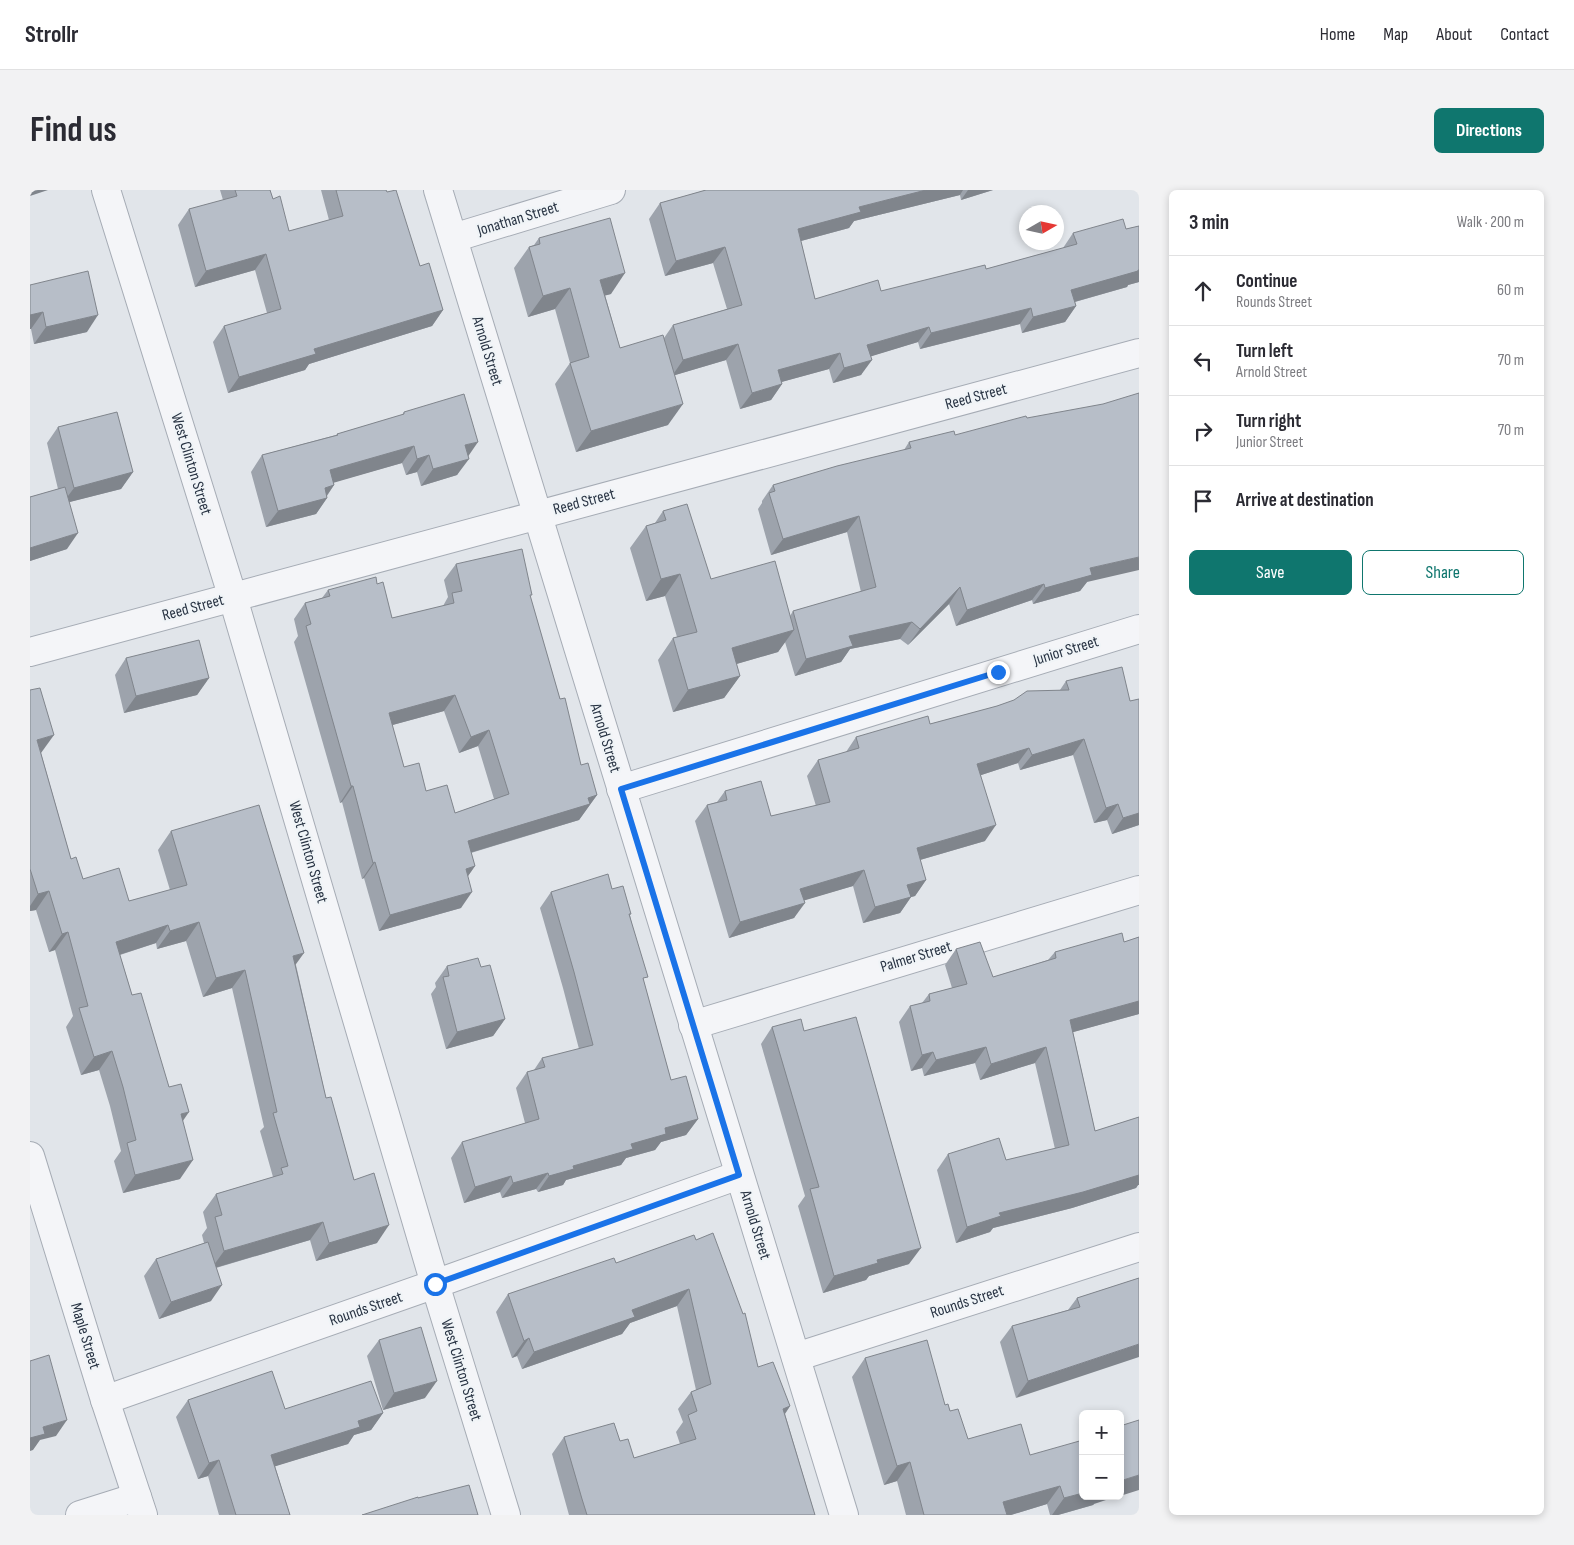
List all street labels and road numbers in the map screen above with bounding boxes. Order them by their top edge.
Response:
street label: Jonathan Street [474,198,561,241]
street label: Arnold Street [467,313,507,388]
street label: Reed Street [943,380,1009,414]
street label: West Clinton Street [167,411,216,517]
street label: Reed Street [551,485,617,519]
street label: Reed Street [160,591,226,625]
street label: Junior Street [1030,632,1101,670]
street label: Arnold Street [585,700,625,775]
street label: West Clinton Street [284,799,332,905]
street label: Palmer Street [878,937,954,977]
street label: Arnold Street [735,1187,775,1262]
street label: Rounds Street [928,1281,1006,1323]
street label: Rounds Street [327,1288,405,1330]
street label: Maple Street [66,1301,104,1371]
street label: West Clinton Street [437,1317,486,1423]

